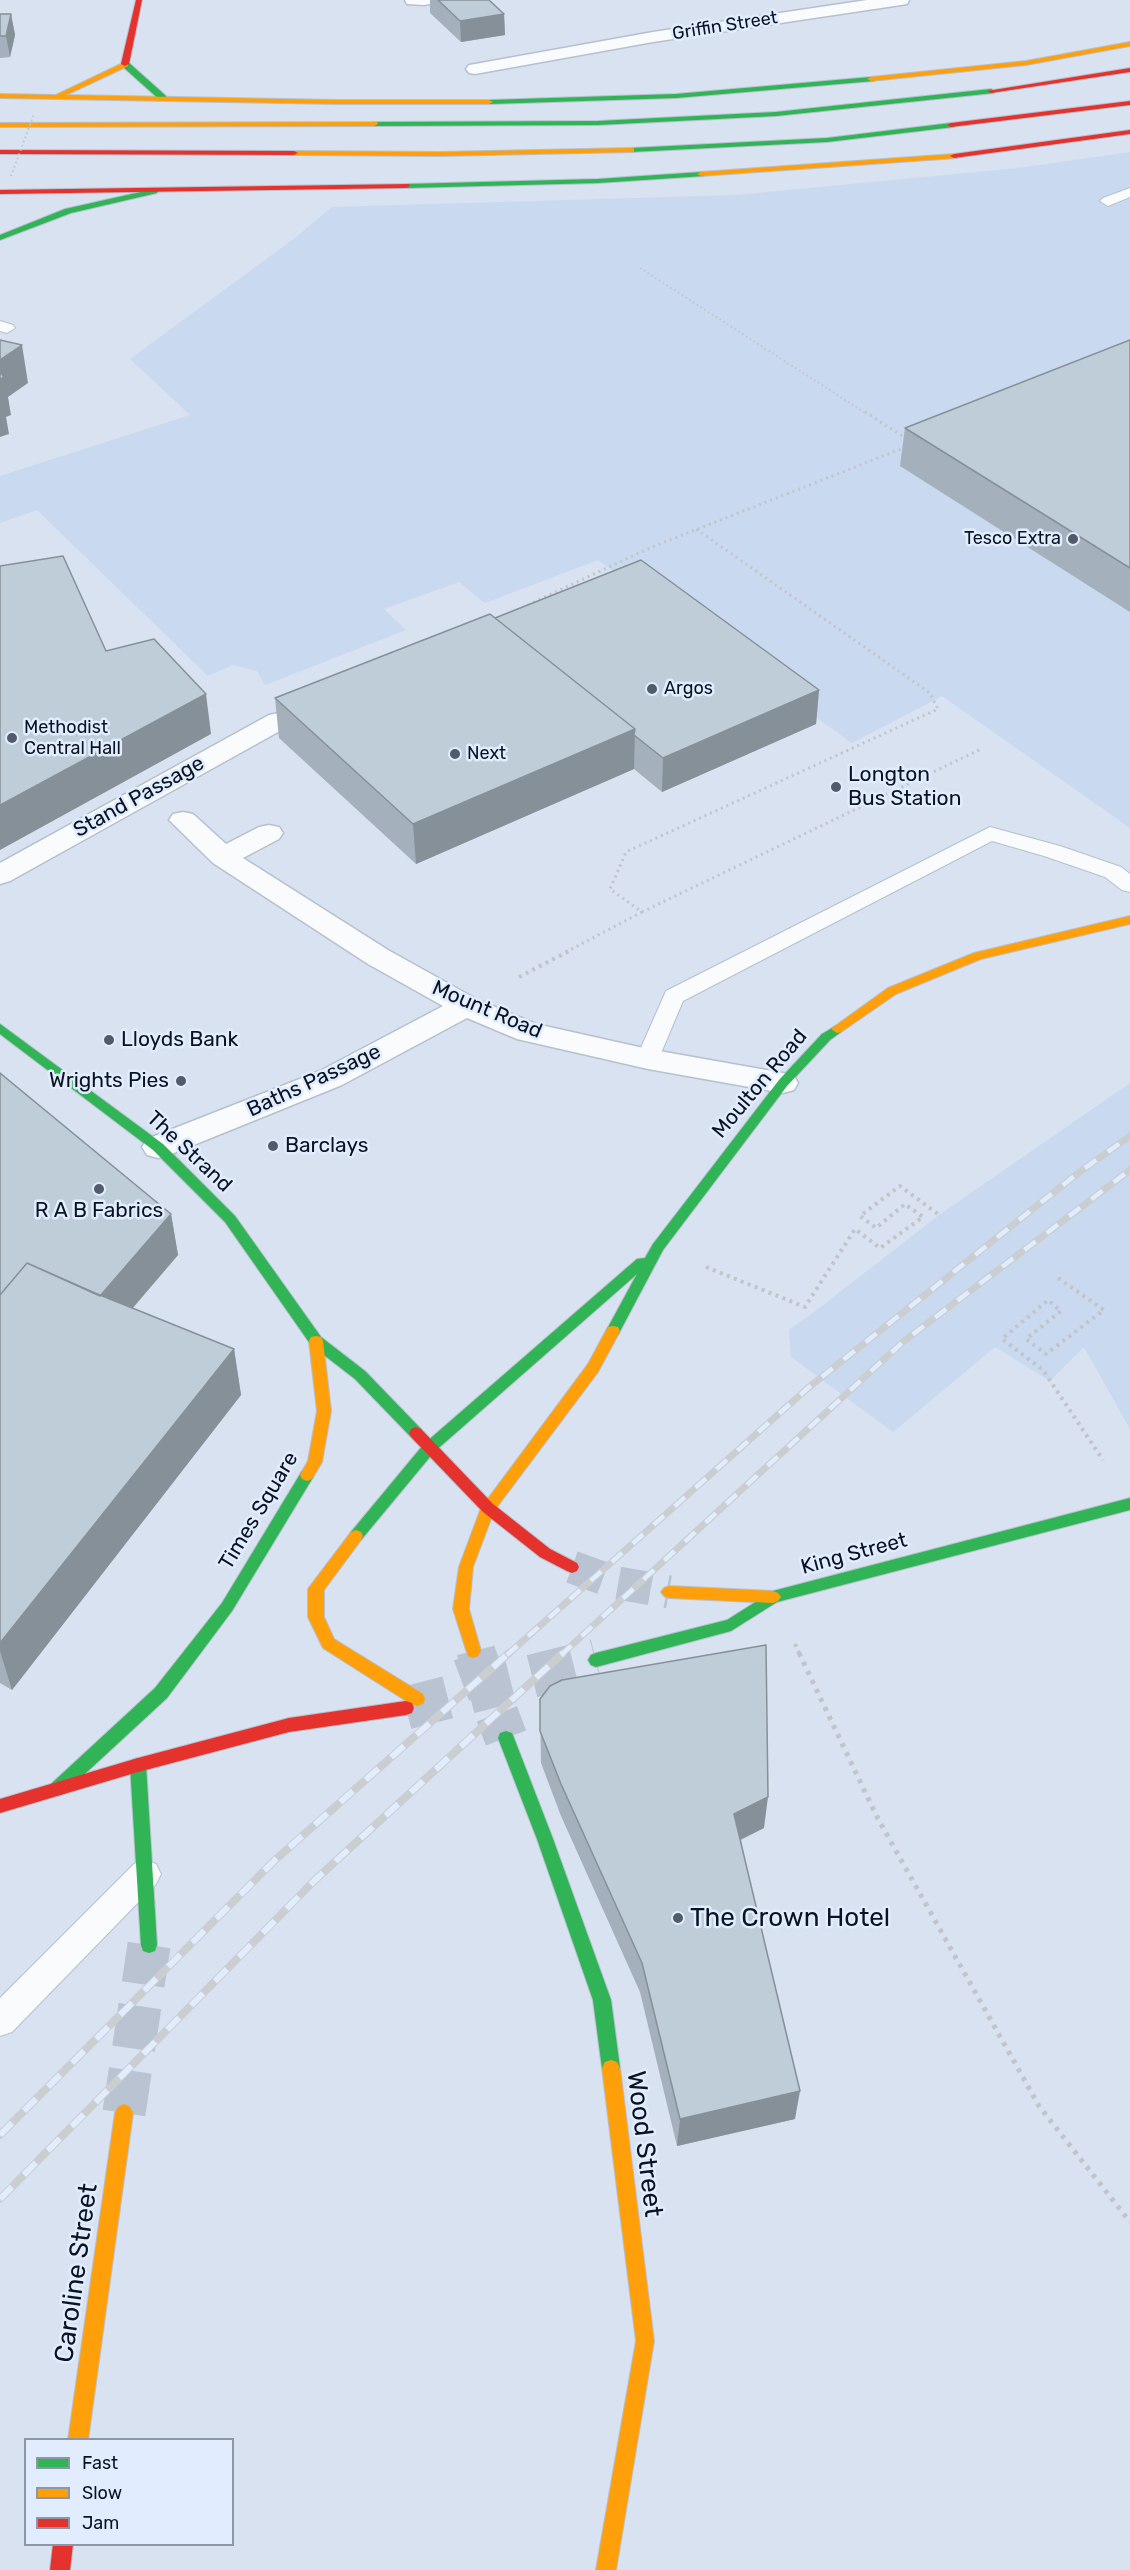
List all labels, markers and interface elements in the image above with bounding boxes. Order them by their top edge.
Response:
street label: Griffin Street [671,7,779,45]
place label: Tesco Extra [964,528,1061,550]
marker: Tesco Extra [1066,532,1080,546]
place label: Argos [664,678,713,700]
marker: Argos [645,682,659,696]
place label: Methodist Central Hall [24,717,121,760]
marker: Methodist Central Hall [5,731,19,745]
place label: Next [467,743,506,765]
marker: Next [448,747,462,761]
street label: Stand Passage [69,751,209,843]
place label: Longton Bus Station [848,762,961,812]
marker: Longton Bus Station [829,780,843,794]
street label: Mount Road [428,976,546,1044]
street label: Moulton Road [707,1024,813,1144]
place label: Lloyds Bank [121,1027,238,1053]
marker: Lloyds Bank [102,1033,116,1047]
street label: Baths Passage [243,1039,385,1123]
place label: Wrights Pies [49,1068,169,1094]
marker: Wrights Pies [174,1074,188,1088]
street label: The Strand [141,1106,237,1198]
place label: Barclays [285,1133,368,1159]
marker: Barclays [266,1139,280,1153]
marker: R A B Fabrics [92,1182,106,1196]
place label: R A B Fabrics [35,1198,163,1224]
street label: Times Square [214,1448,304,1574]
street label: King Street [798,1528,910,1580]
place label: The Crown Hotel [690,1902,890,1934]
marker: The Crown Hotel [671,1911,685,1925]
street label: Wood Street [620,2069,668,2219]
street label: Caroline Street [49,2181,105,2365]
legend [24,2438,234,2546]
text: Fast [82,2452,118,2474]
text: Slow [82,2482,122,2504]
text: Jam [82,2512,119,2534]

